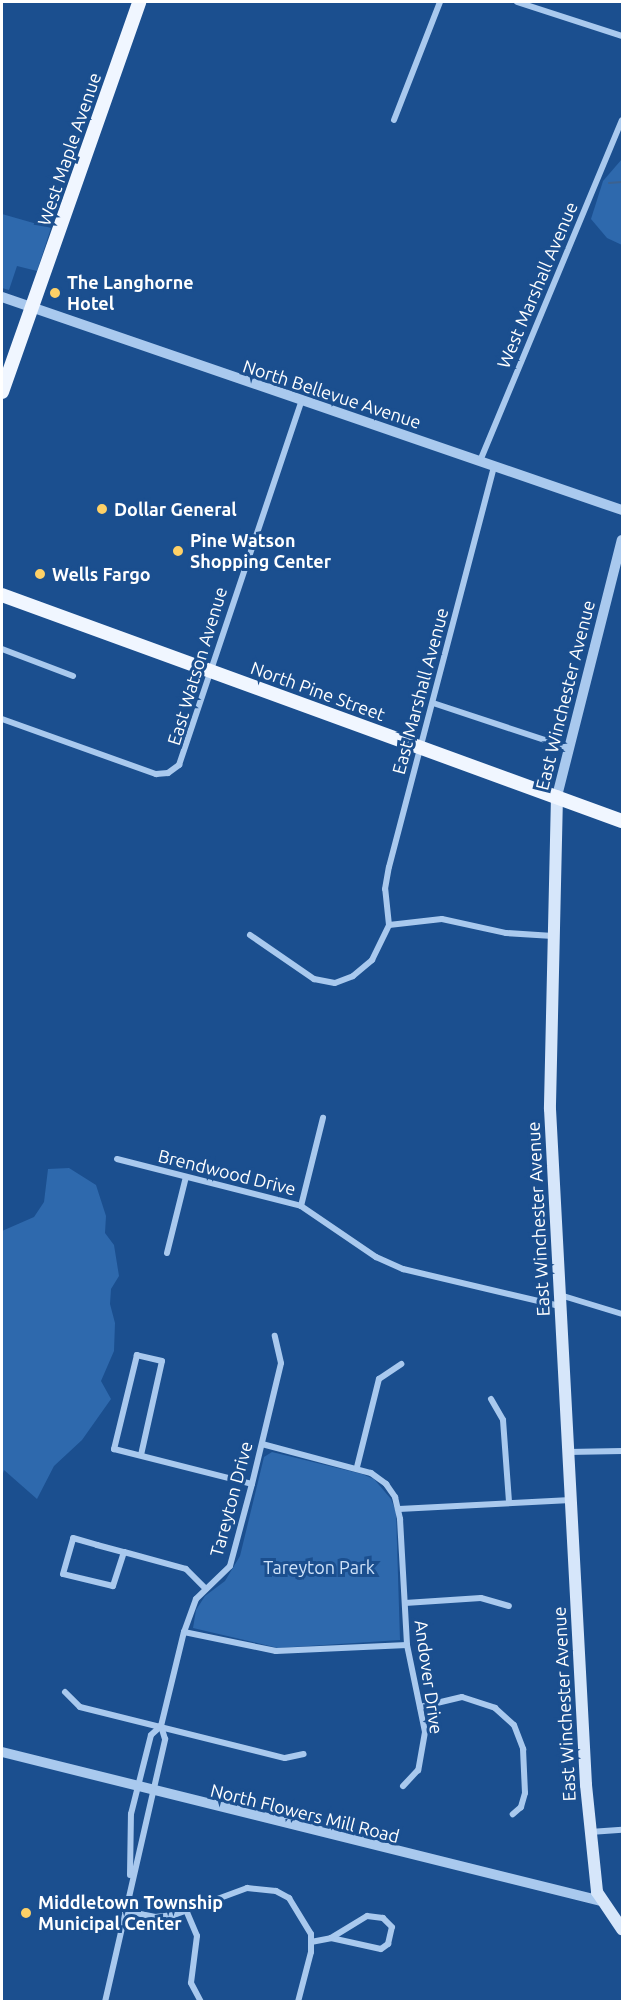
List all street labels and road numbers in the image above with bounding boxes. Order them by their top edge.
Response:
street label: West Maple Avenue [33,70,105,228]
street label: West Marshall Avenue [492,199,582,371]
street label: North Bellevue Avenue [240,355,424,433]
street label: East Watson Avenue [163,584,231,748]
street label: East Winchester Avenue [531,598,599,792]
street label: East Marshall Avenue [387,605,453,777]
street label: North Pine Street [248,657,388,725]
street label: East Winchester Avenue [522,1121,554,1317]
street label: Brendwood Drive [156,1144,298,1200]
street label: Tareyton Drive [205,1439,257,1559]
street label: East Winchester Avenue [548,1606,580,1802]
street label: Andover Drive [410,1618,448,1736]
street label: North Flowers Mill Road [208,1779,402,1847]

